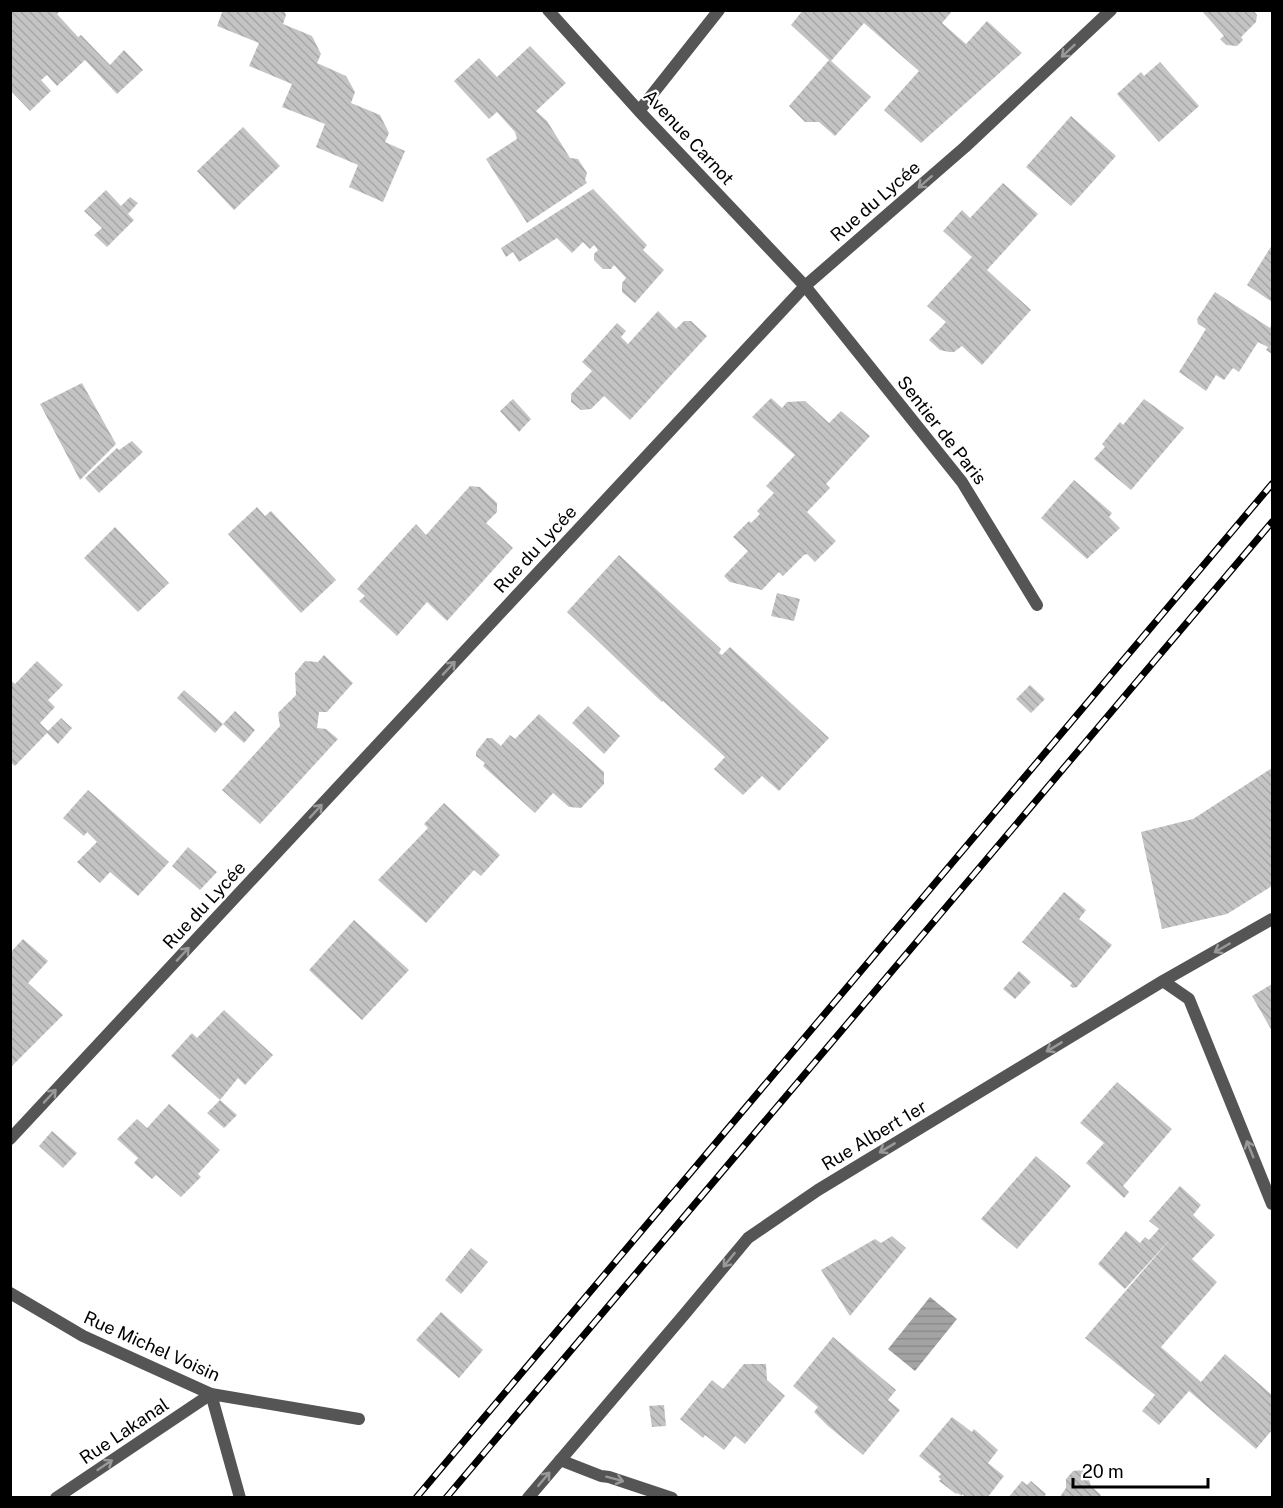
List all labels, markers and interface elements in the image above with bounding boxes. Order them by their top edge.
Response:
one-way arrow [1061,43,1076,58]
street label: Avenue Carnot [640,85,738,189]
street label: Rue du Lycée [826,156,924,246]
one-way arrow [918,175,933,189]
street label: Sentier de Paris [893,371,991,489]
street label: Rue du Lycée [489,501,581,597]
one-way arrow [442,661,456,676]
one-way arrow [309,804,323,819]
street label: Rue du Lycée [158,857,250,953]
one-way arrow [1213,942,1230,954]
one-way arrow [176,946,190,961]
one-way arrow [1046,1041,1063,1053]
one-way arrow [43,1089,58,1104]
street label: Rue Albert 1er [818,1095,930,1175]
one-way arrow [1244,1141,1255,1159]
one-way arrow [879,1143,896,1155]
one-way arrow [723,1252,736,1268]
street label: Rue Michel Voisin [81,1307,223,1385]
street label: Rue Lakanal [76,1394,172,1468]
scale bar [1073,1451,1208,1489]
one-way arrow [96,1459,112,1471]
text: 20 m [1082,1461,1124,1482]
one-way arrow [537,1472,551,1487]
one-way arrow [605,1474,624,1486]

